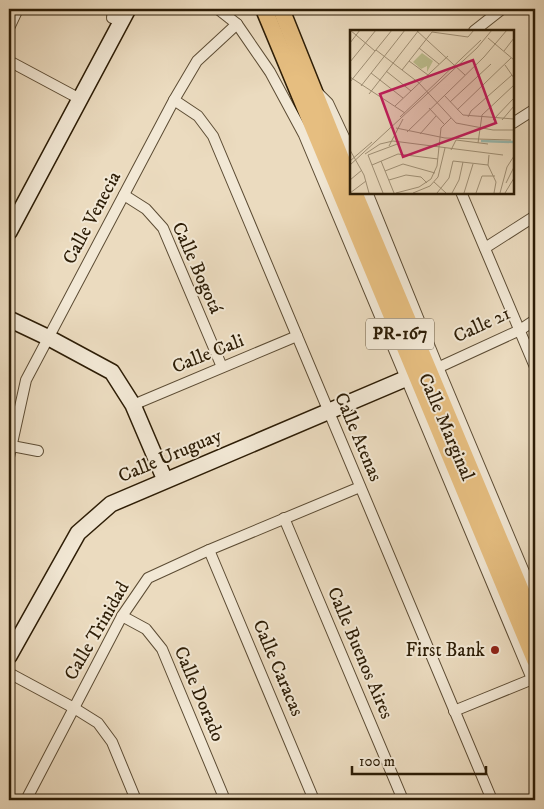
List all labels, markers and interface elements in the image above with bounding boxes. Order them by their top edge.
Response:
inset map [350,30,514,194]
street label: Calle Venecia [58,168,126,268]
street label: Calle Bogotá [167,219,227,317]
street label: Calle 21 [450,302,514,348]
road number: PR-167 [366,318,434,349]
street label: Calle Cali [169,329,247,379]
street label: Calle Marginal [413,370,479,484]
street label: Calle Atenas [329,389,387,485]
street label: Calle Uruguay [115,424,226,488]
street label: Calle Trinidad [59,577,135,684]
street label: Calle Buenos Aires [322,584,398,722]
street label: Calle Caracas [247,616,309,720]
place label: First Bank [405,639,486,662]
street label: Calle Dorado [169,643,229,745]
marker: First Bank [489,644,501,656]
scale bar [352,744,485,776]
text: 100 m [359,752,395,771]

